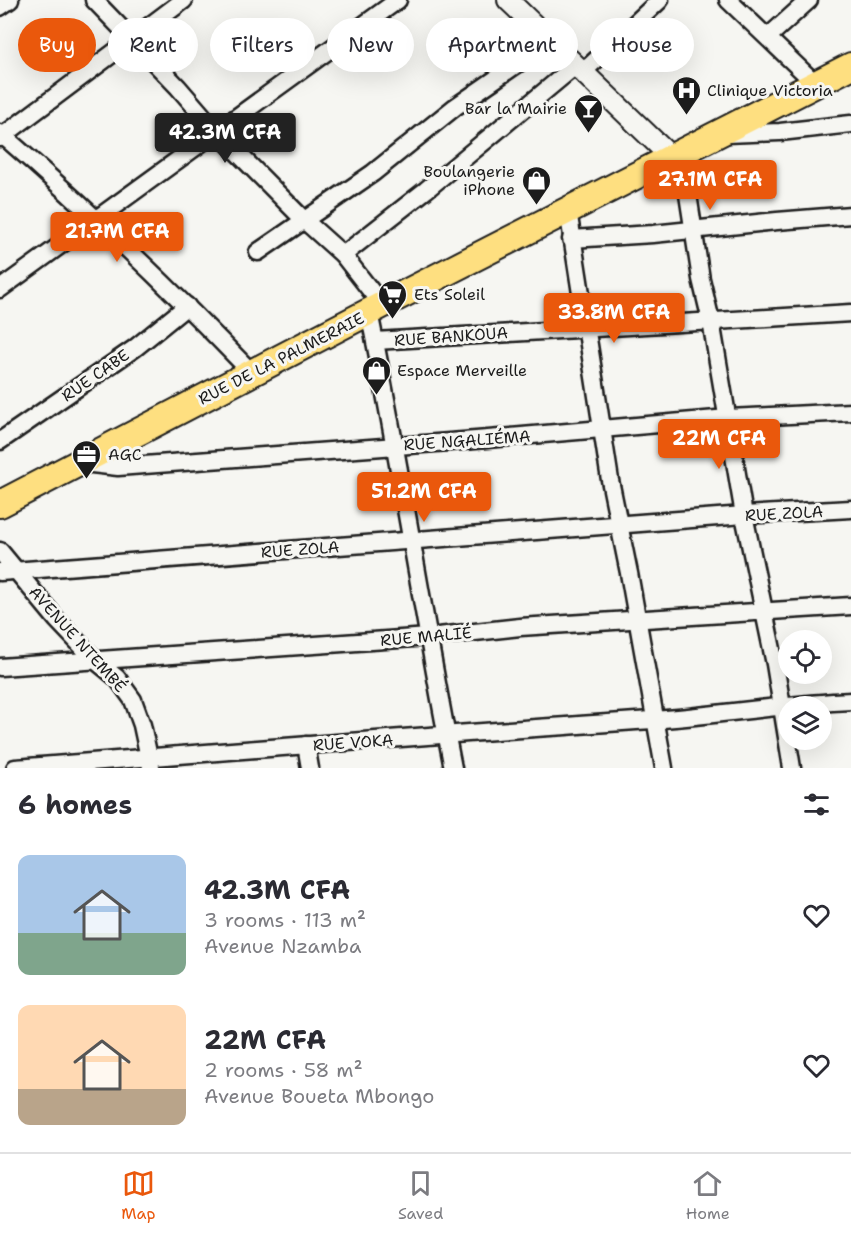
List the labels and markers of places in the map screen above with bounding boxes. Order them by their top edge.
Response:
hospital icon: Clinique Victoria [670,74,702,116]
place label: Clinique Victoria [707,80,833,101]
bar icon: Bar la Mairie [572,92,604,134]
place label: Bar la Mairie [465,98,567,119]
pin: 42.3M CFA [156,113,294,164]
pin: 27.1M CFA [641,160,779,211]
place label: Boulangerie iPhone [423,161,515,200]
shop icon: Boulangerie iPhone [520,164,552,206]
pin: 21.7M CFA [48,212,186,263]
supermarket icon: Ets Soleil [377,278,409,320]
place label: Ets Soleil [414,284,485,305]
pin: 33.8M CFA [545,293,683,344]
shop icon: Espace Merveille [360,354,392,396]
place label: Espace Merveille [397,360,527,381]
pin: 22M CFA [664,419,774,470]
office icon: AGC [71,438,103,480]
place label: AGC [108,444,142,465]
pin: 51.2M CFA [355,472,493,523]

